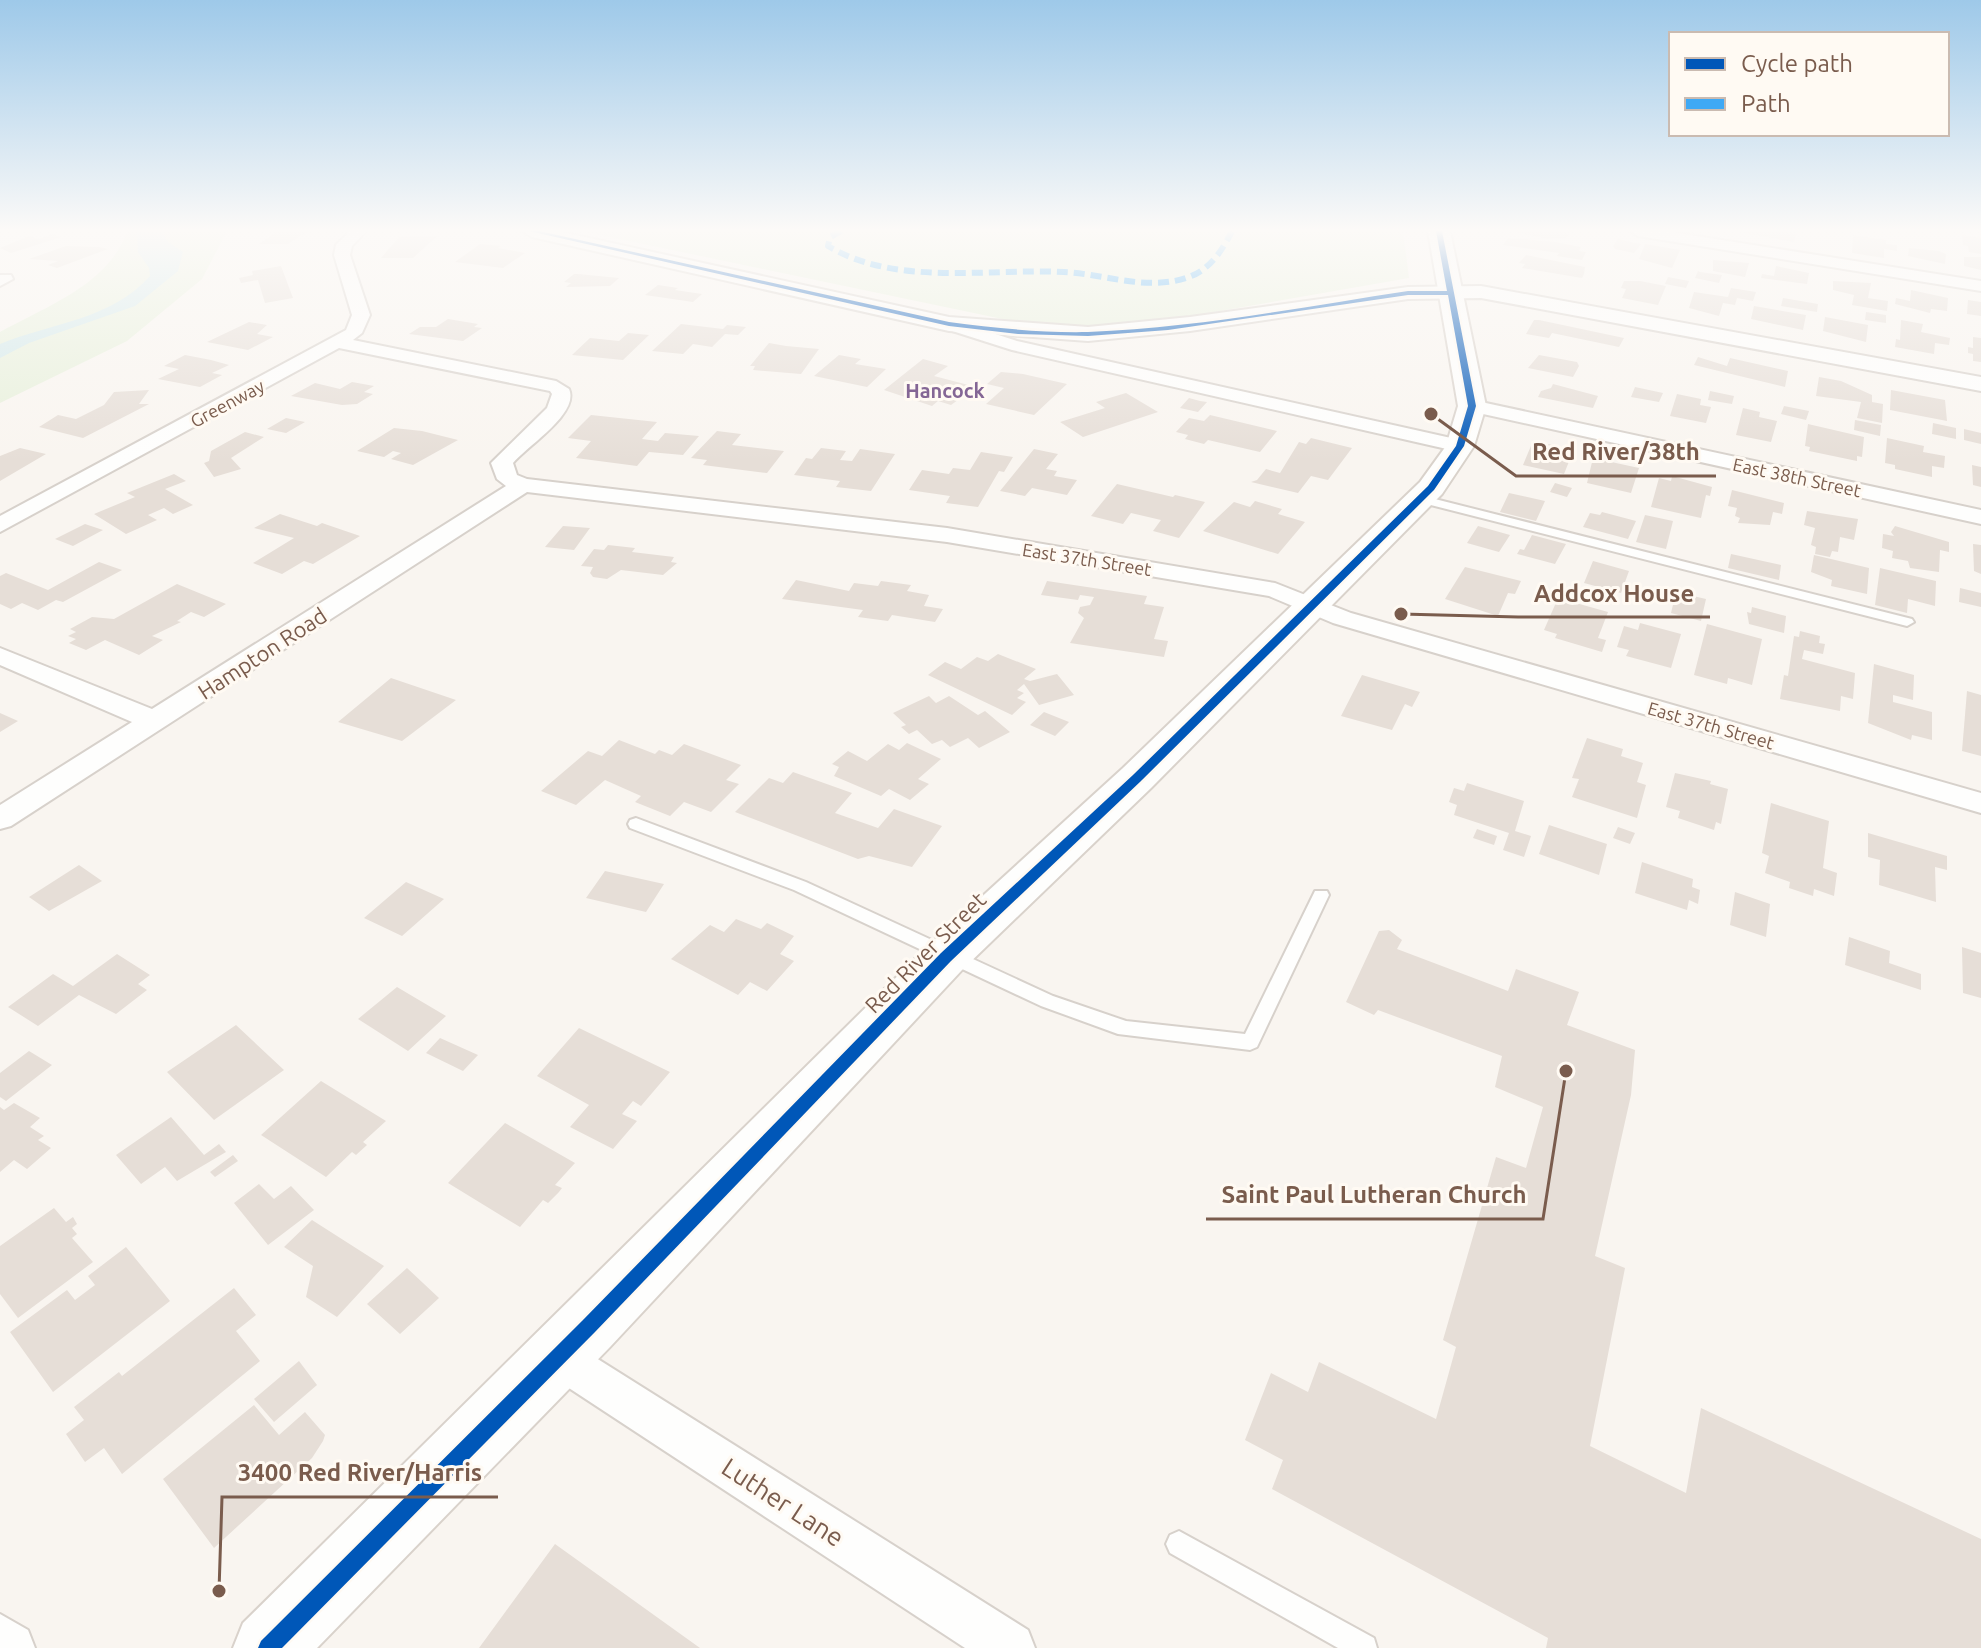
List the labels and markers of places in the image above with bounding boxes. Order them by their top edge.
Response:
callout: Red River/38th [1516,428,1716,476]
callout: Addcox House [1518,569,1710,617]
callout: Saint Paul Lutheran Church [1206,1171,1543,1219]
callout: 3400 Red River/Harris [222,1449,498,1497]

